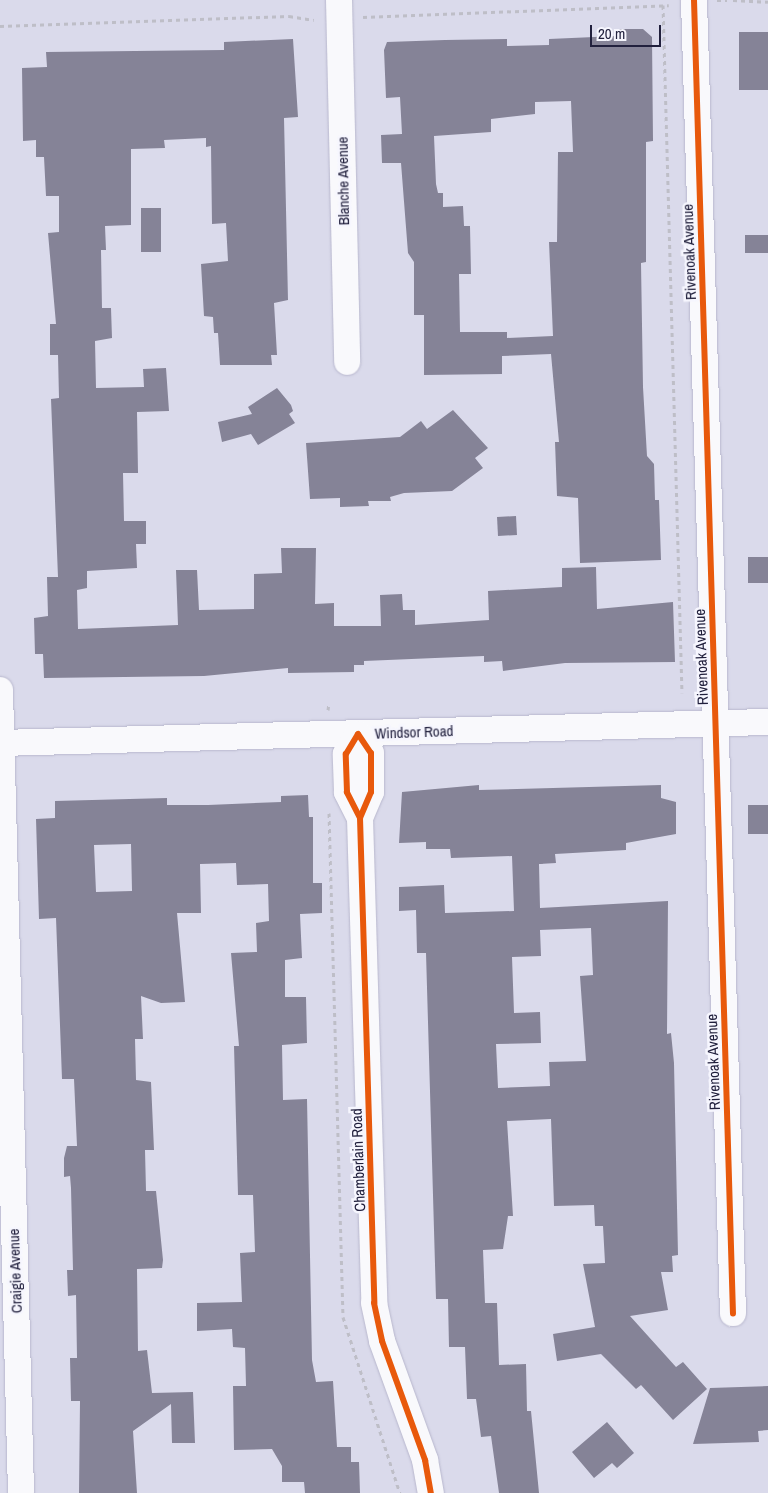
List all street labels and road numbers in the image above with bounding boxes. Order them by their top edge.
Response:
street label: Blanche Avenue [333,136,353,226]
street label: Rivenoak Avenue [678,203,700,301]
street label: Rivenoak Avenue [690,608,712,706]
street label: Windsor Road [374,722,454,742]
street label: Rivenoak Avenue [702,1013,724,1111]
street label: Chamberlain Road [347,1108,369,1212]
street label: Craigie Avenue [5,1228,25,1314]

